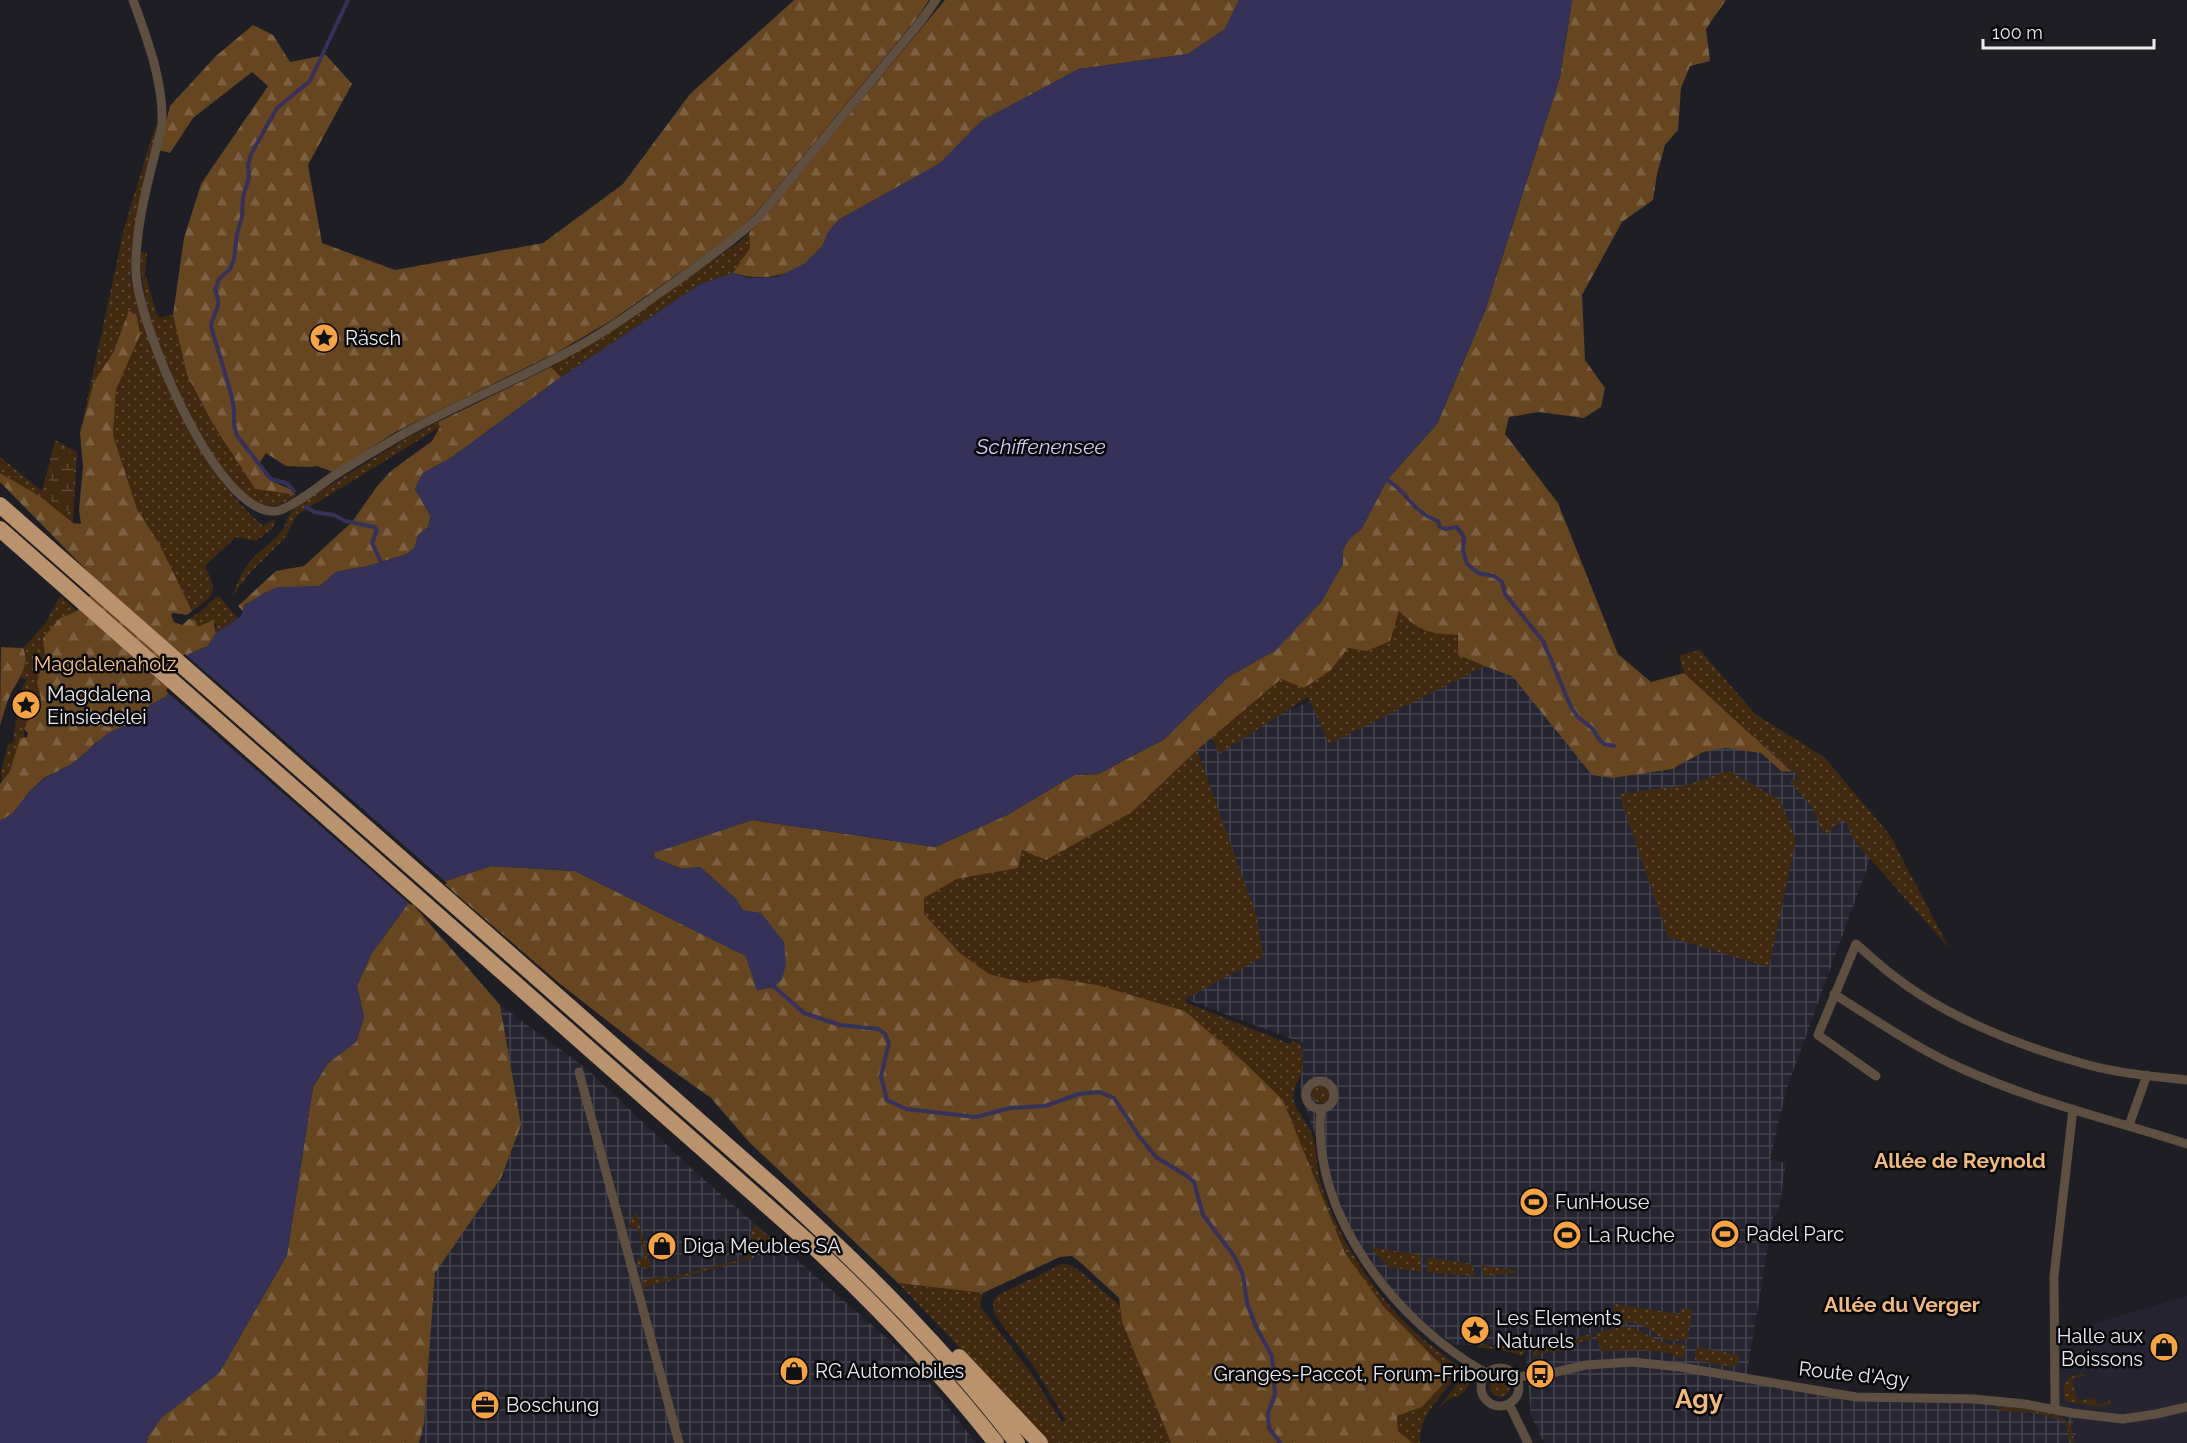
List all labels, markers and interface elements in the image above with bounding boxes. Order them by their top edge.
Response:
scale bar [1983,12,2154,50]
text: 100 m [1992,22,2043,43]
place icon: Räsch [308,322,340,354]
place label: Räsch [345,326,401,350]
water label: Schiffenensee [975,434,1106,459]
park label: Magdalenaholz [34,652,176,676]
place label: Magdalena Einsiedelei [47,682,151,729]
place icon: Magdalena Einsiedelei [10,689,42,721]
district label: Allée de Reynold [1874,1148,2046,1173]
sports icon: FunHouse [1518,1186,1550,1218]
place label: FunHouse [1555,1190,1650,1214]
sports icon: Padel Parc [1709,1218,1741,1250]
sports icon: La Ruche [1551,1219,1583,1251]
place label: Padel Parc [1746,1222,1844,1246]
place label: La Ruche [1588,1223,1675,1247]
shop icon: Diga Meubles SA [646,1230,678,1262]
place label: Diga Meubles SA [683,1234,841,1258]
district label: Allée du Verger [1824,1292,1980,1317]
place label: Les Elements Naturels [1496,1306,1621,1353]
place icon: Les Elements Naturels [1459,1314,1491,1346]
place label: Halle aux Boissons [2057,1324,2143,1371]
shop icon: Halle aux Boissons [2148,1331,2180,1363]
shop icon: RG Automobiles [778,1355,810,1387]
street label: Route d'Agy [1797,1356,1911,1392]
bus stop icon: Granges-Paccot, Forum-Fribourg [1524,1358,1556,1390]
place label: RG Automobiles [815,1359,964,1383]
place label: Granges-Paccot, Forum-Fribourg [1214,1362,1519,1386]
district label: Agy [1675,1384,1723,1414]
office icon: Boschung [469,1389,501,1421]
place label: Boschung [506,1393,599,1417]

